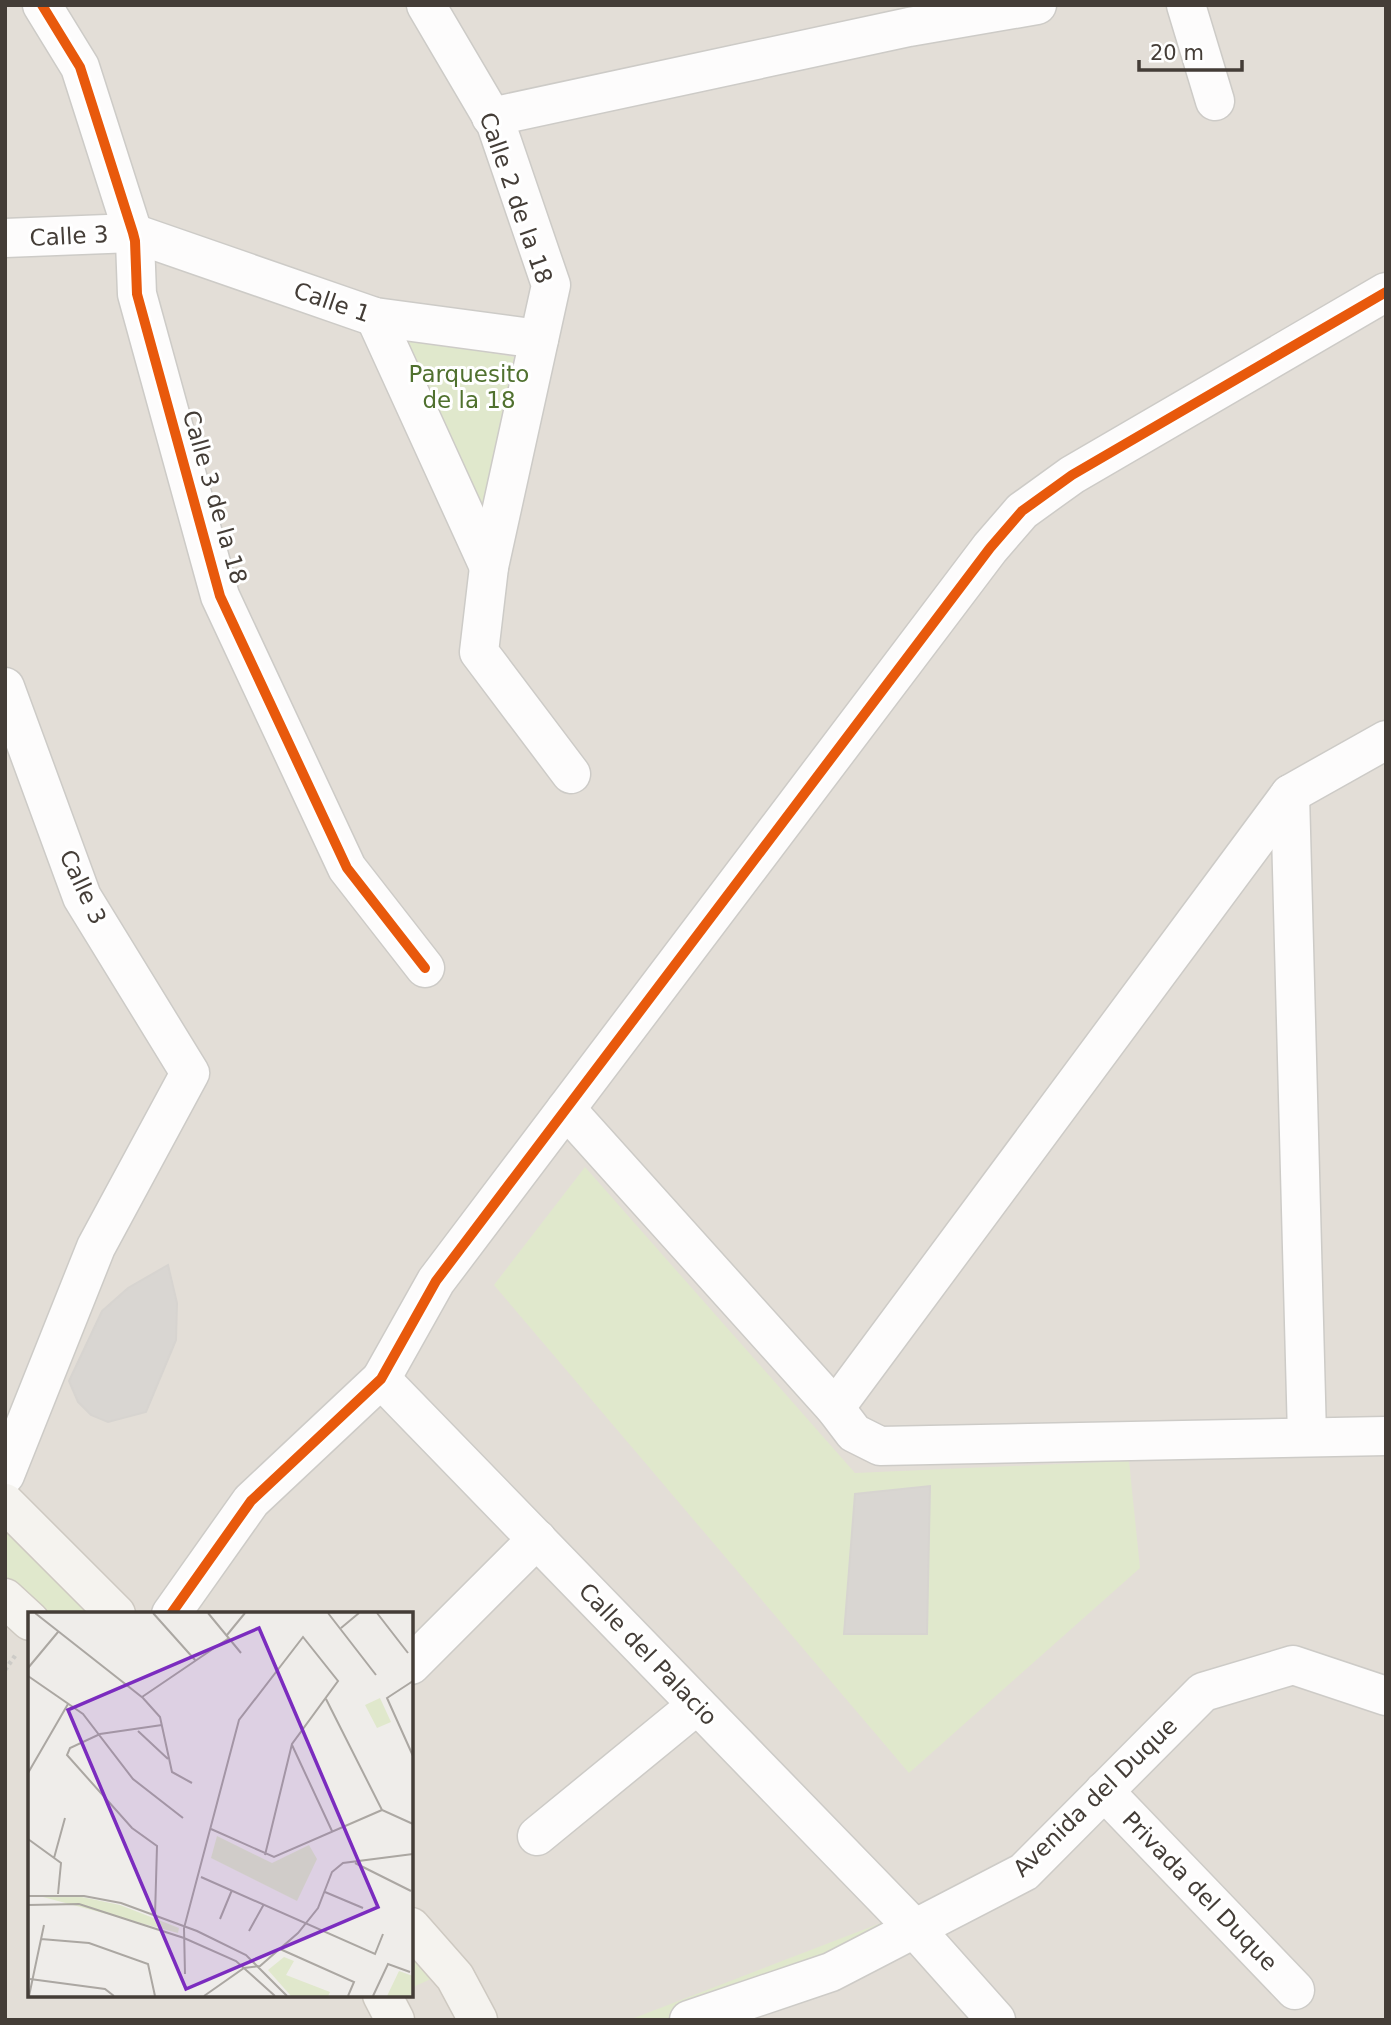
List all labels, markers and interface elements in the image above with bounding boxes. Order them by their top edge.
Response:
scale bar [1139,28,1242,72]
text: 20 m [1150,41,1204,65]
street label: Calle 2 de la 18 [474,109,558,287]
street label: Calle 3 [29,221,109,251]
street label: Calle 1 [290,277,374,327]
park label: Parquesito de la 18 [409,361,529,413]
street label: Calle 3 de la 18 [178,407,252,587]
street label: Calle 3 [55,846,111,928]
street label: Calle del Palacio [574,1578,722,1730]
inset map [28,1612,413,1997]
street label: Avenida del Duque [1008,1712,1182,1882]
street label: Privada del Duque [1117,1806,1283,1976]

